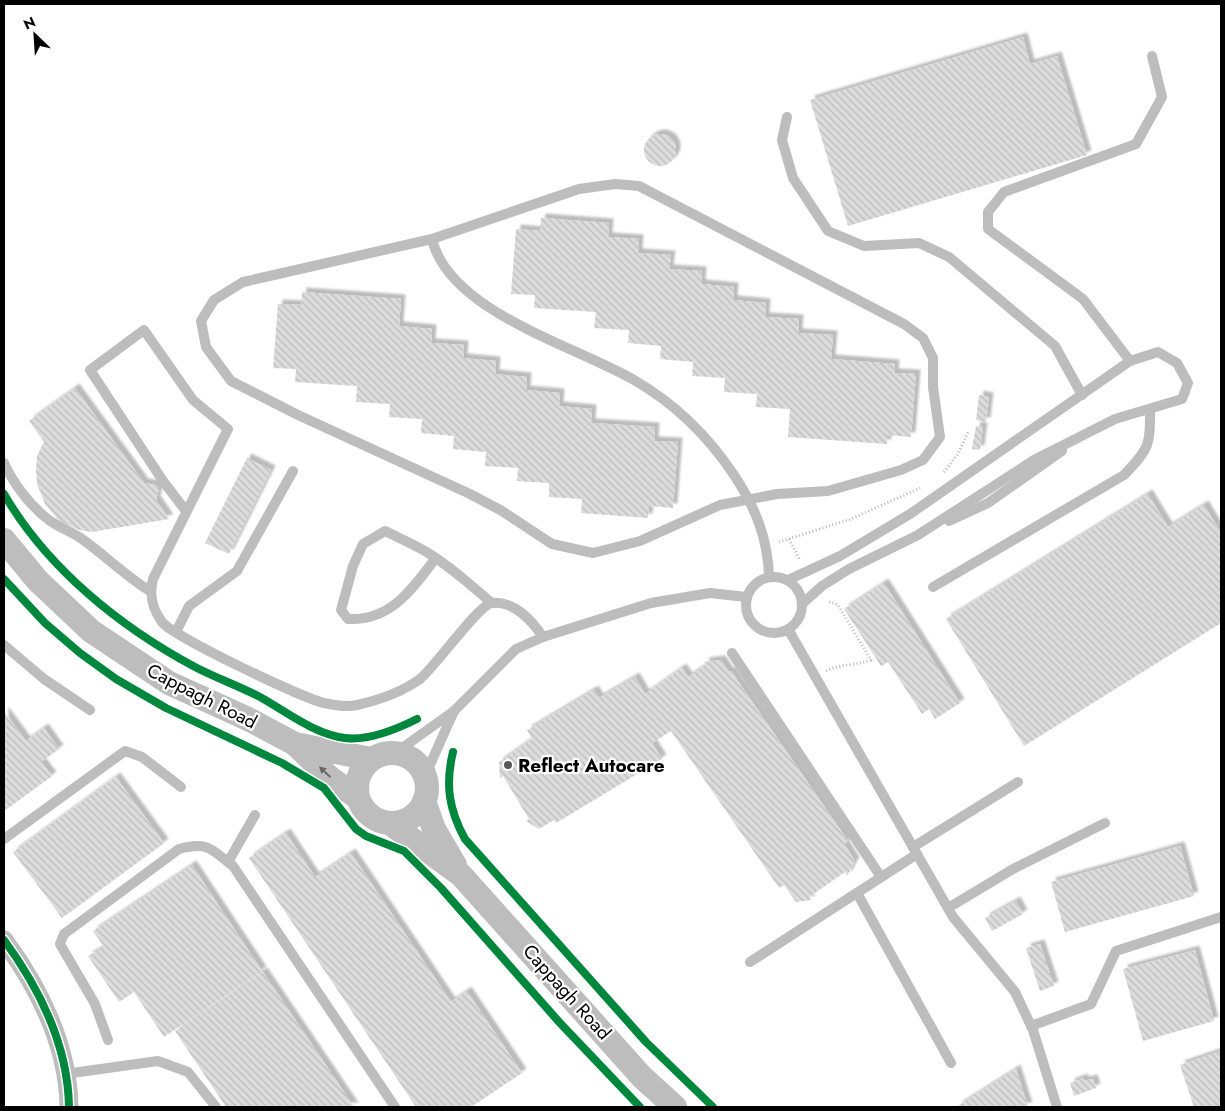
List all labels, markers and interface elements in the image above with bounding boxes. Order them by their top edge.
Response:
north arrow [10,10,60,60]
text: N [20,12,39,35]
street label: Cappagh Road [142,657,262,735]
place label: Reflect Autocare [518,752,665,779]
marker: Reflect Autocare [502,759,514,771]
one-way arrow [319,766,331,778]
street label: Cappagh Road [517,938,617,1046]

